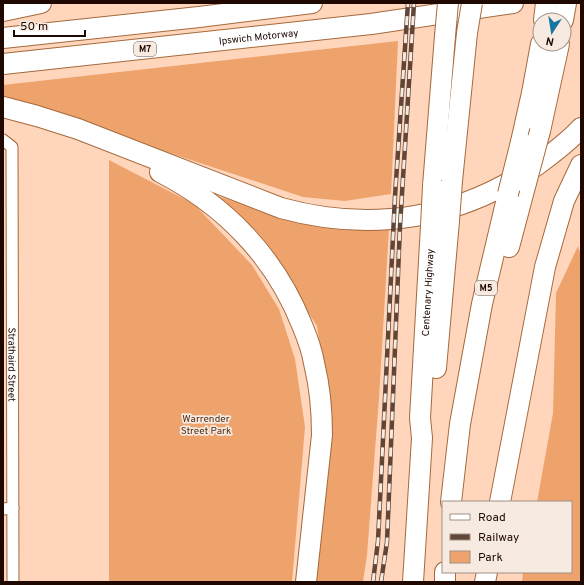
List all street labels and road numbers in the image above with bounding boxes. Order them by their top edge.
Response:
street label: Ipswich Motorway [218,27,299,49]
road number: M7 [134,42,156,56]
street label: Centenary Highway [420,249,438,337]
road number: M5 [475,281,497,295]
street label: Strathaird Street [4,327,18,402]

